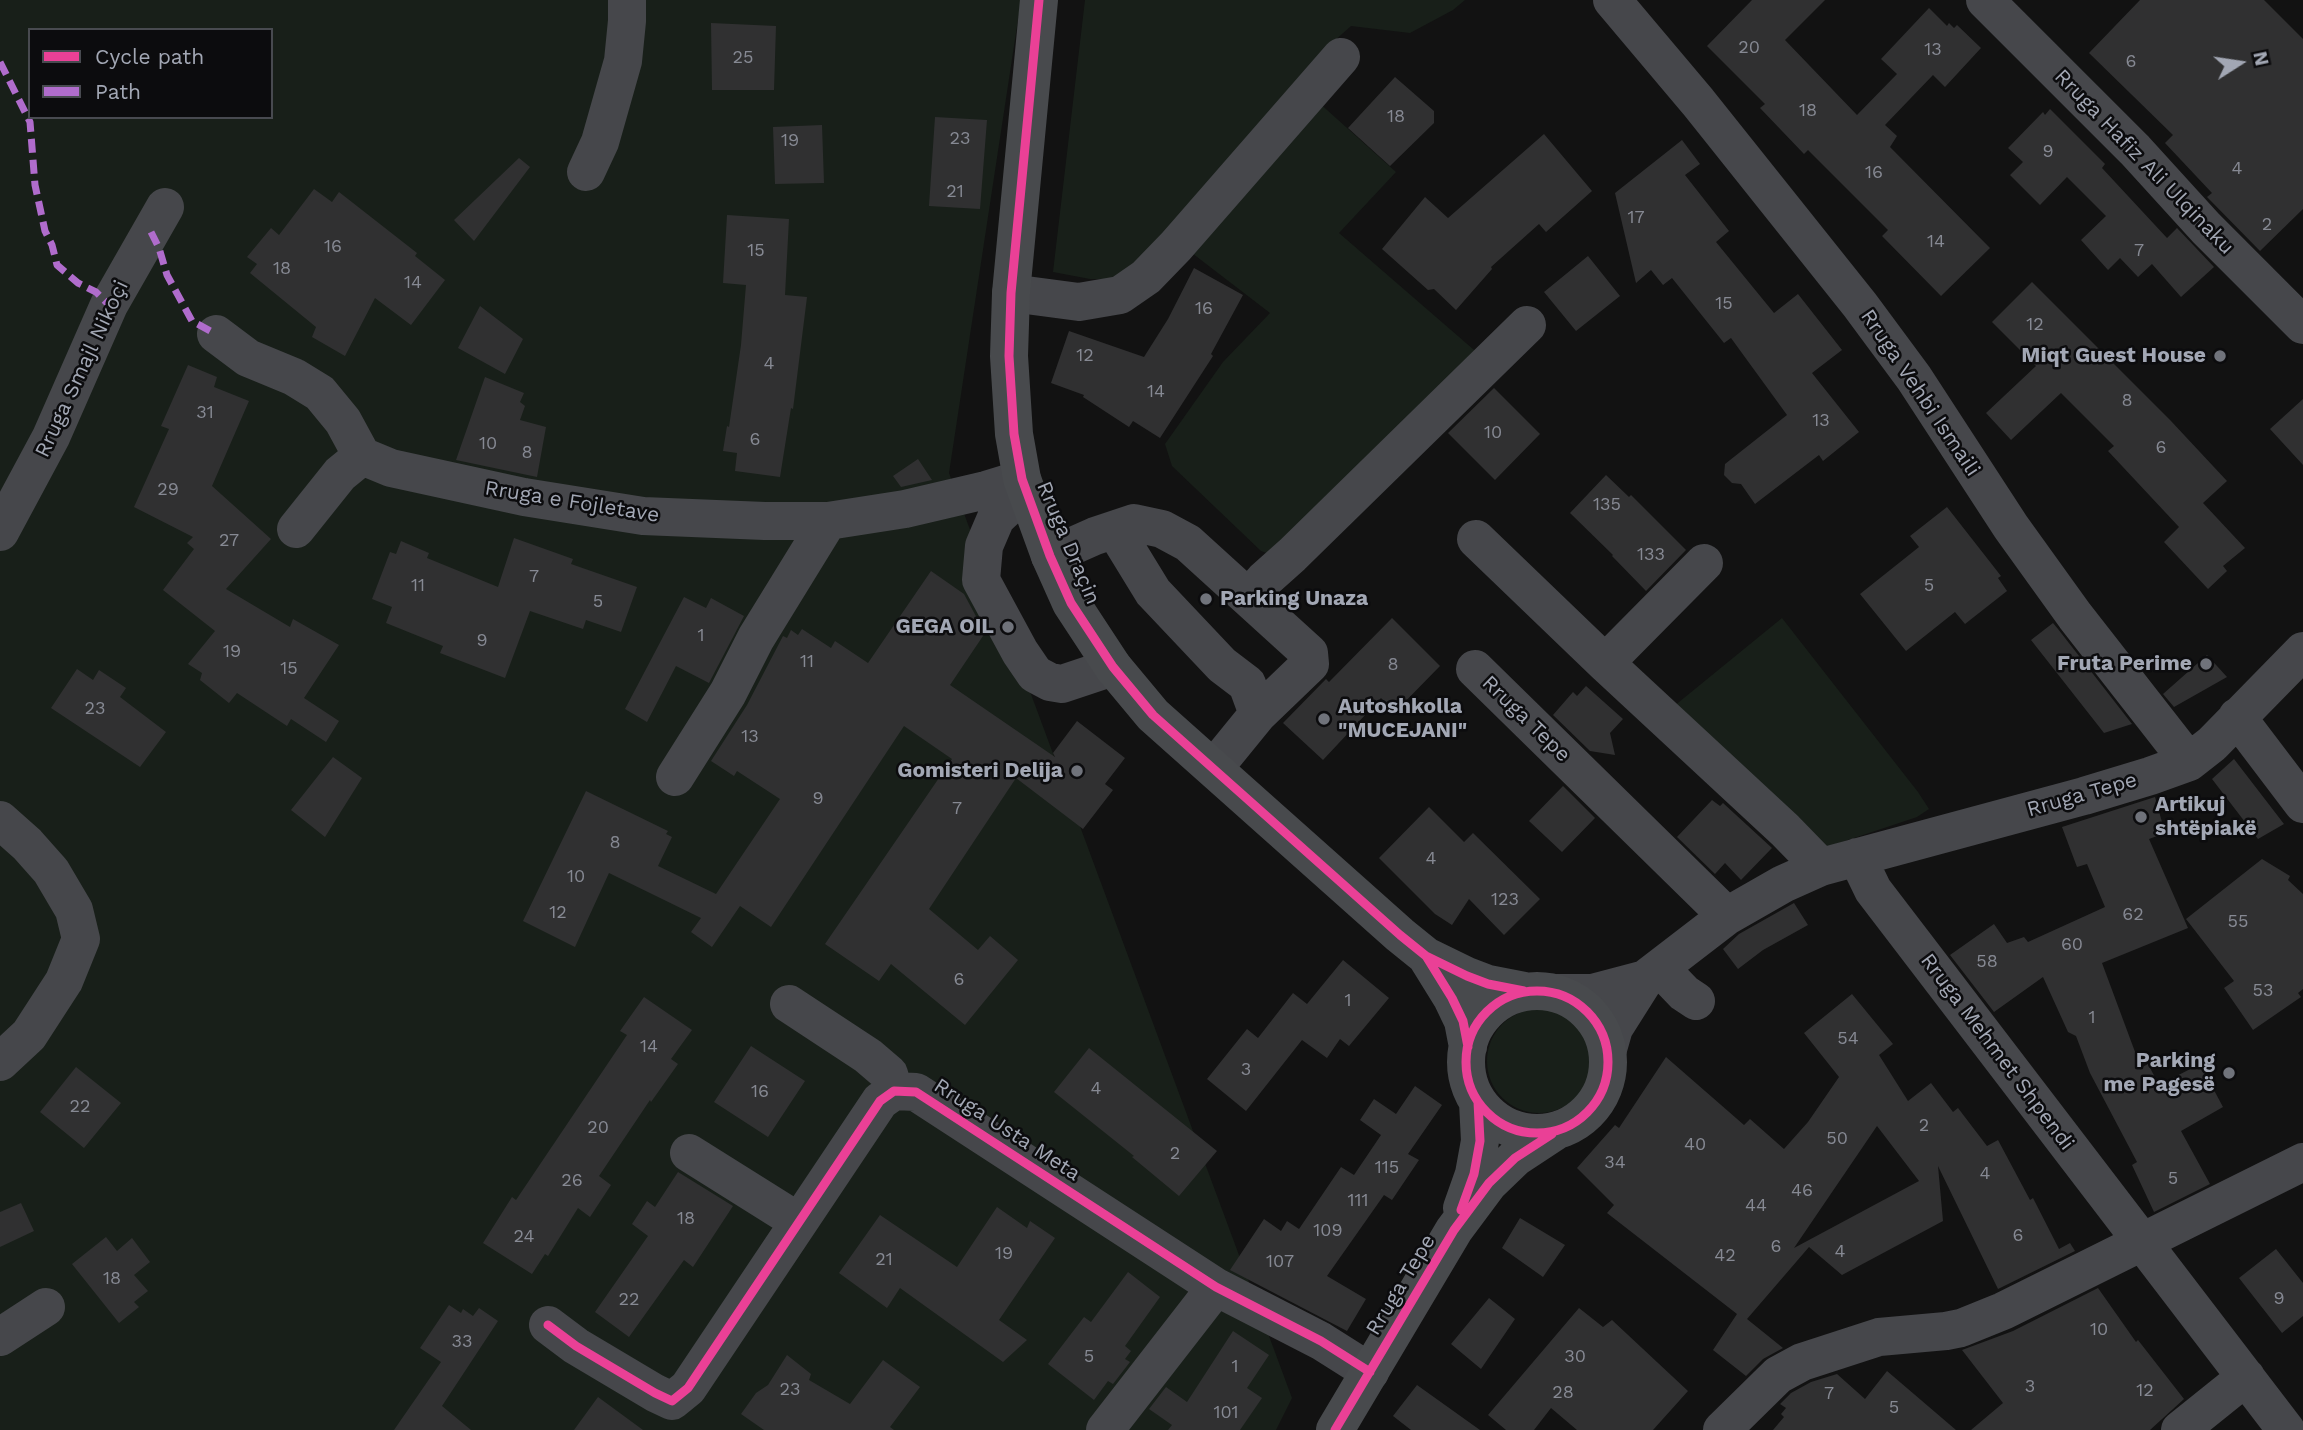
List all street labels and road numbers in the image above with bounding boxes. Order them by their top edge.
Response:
street label: Rruga Hafiz Ali Ulqinaku [2049,64,2239,260]
street label: Rruga Smajl Nikoçi [30,276,134,462]
street label: Rruga Vehbi Ismaili [1855,305,1985,481]
street label: Rruga e Fojletave [483,476,661,528]
street label: Rruga Draçin [1031,478,1105,608]
street label: Rruga Tepe [1476,671,1576,767]
street label: Rruga Tepe [2024,767,2140,823]
street label: Rruga Mehmet Shpendi [1915,949,2079,1155]
street label: Rruga Usta Meta [929,1073,1085,1187]
street label: Rruga Tepe [1361,1230,1441,1340]

